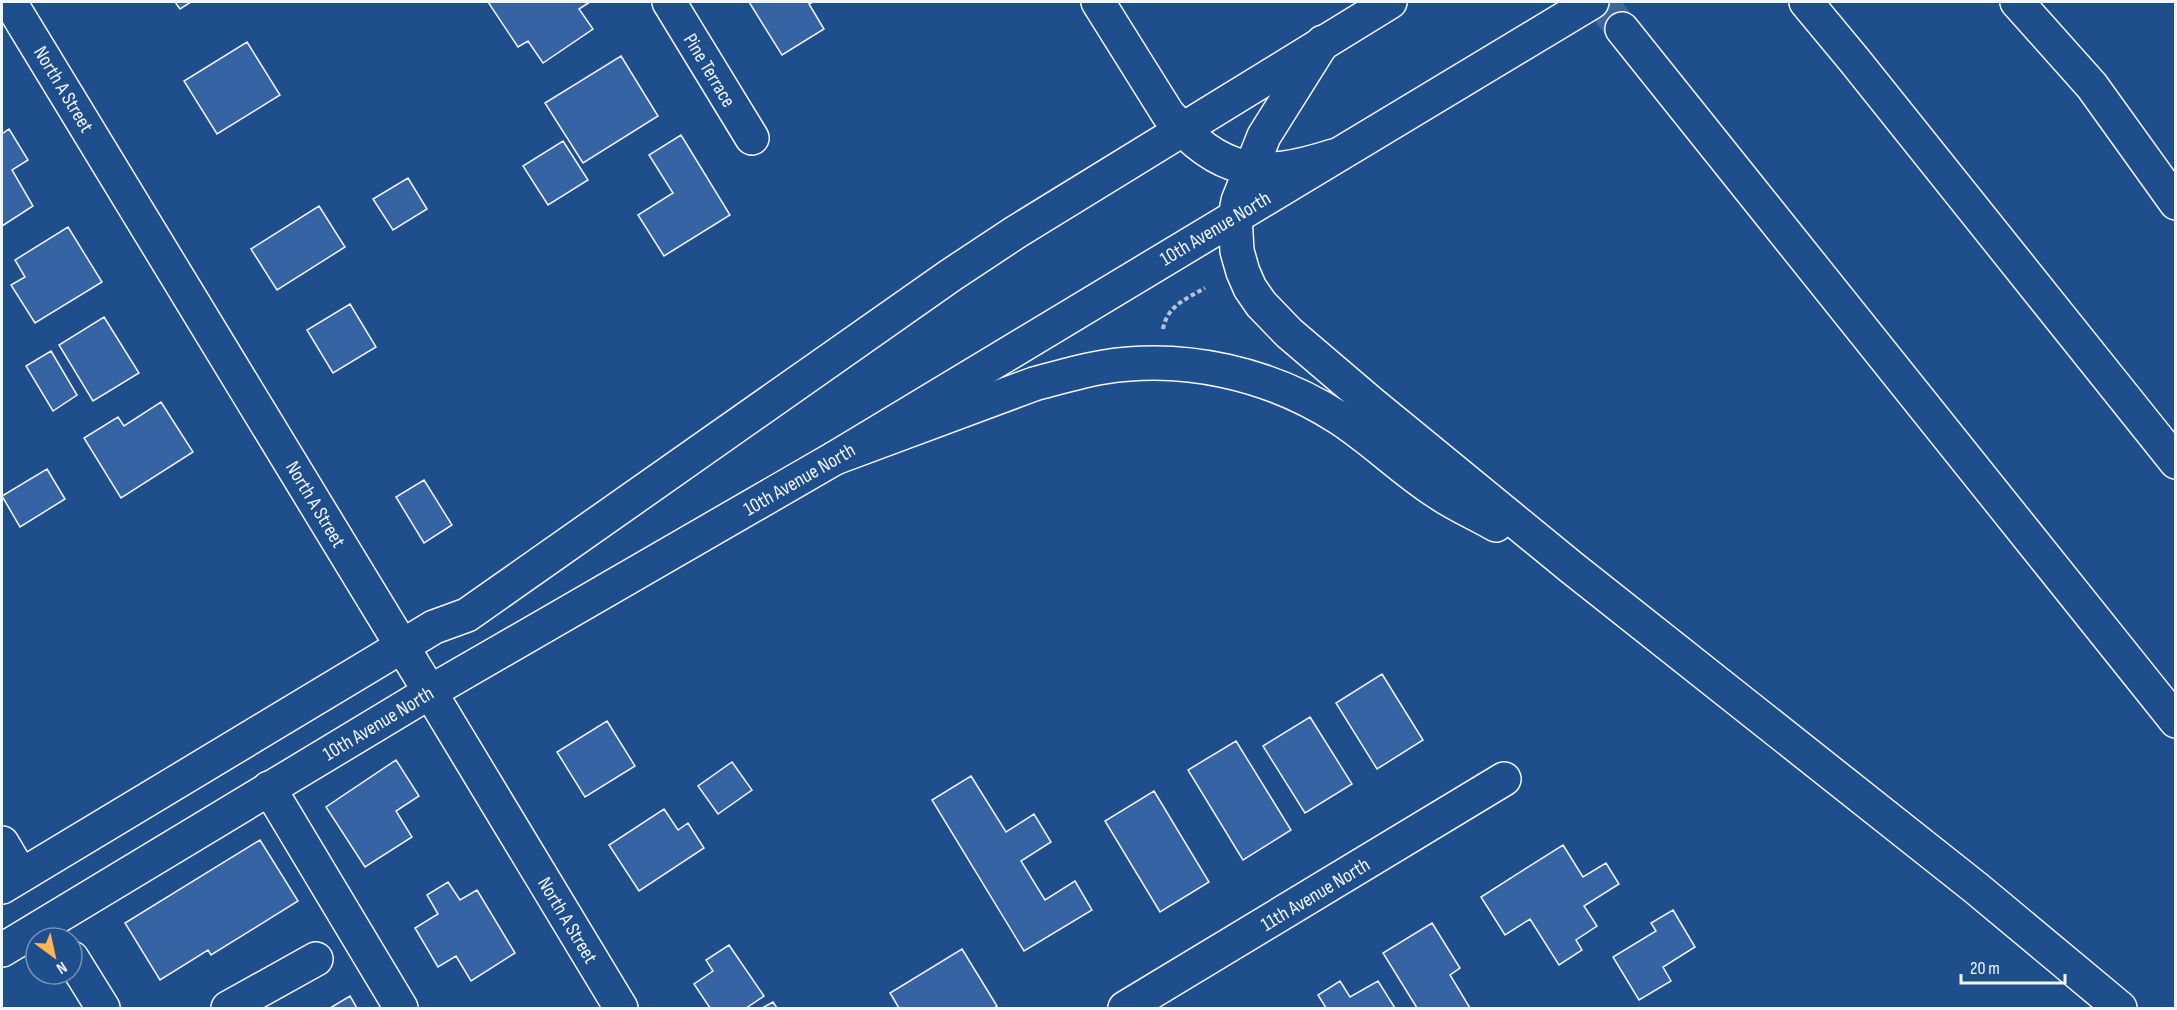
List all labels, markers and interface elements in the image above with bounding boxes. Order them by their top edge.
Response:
street label: Pine Terrace [678,29,740,112]
street label: North A Street [28,42,98,137]
street label: 10th Avenue North [1156,186,1275,271]
street label: 10th Avenue North [739,438,860,522]
street label: North A Street [280,457,350,552]
street label: 10th Avenue North [319,681,438,766]
street label: 11th Avenue North [1257,853,1374,937]
street label: North A Street [532,873,602,968]
north arrow [24,926,84,986]
scale bar [1961,947,2064,985]
text: N [53,957,70,978]
text: 20 m [1970,958,2000,979]

